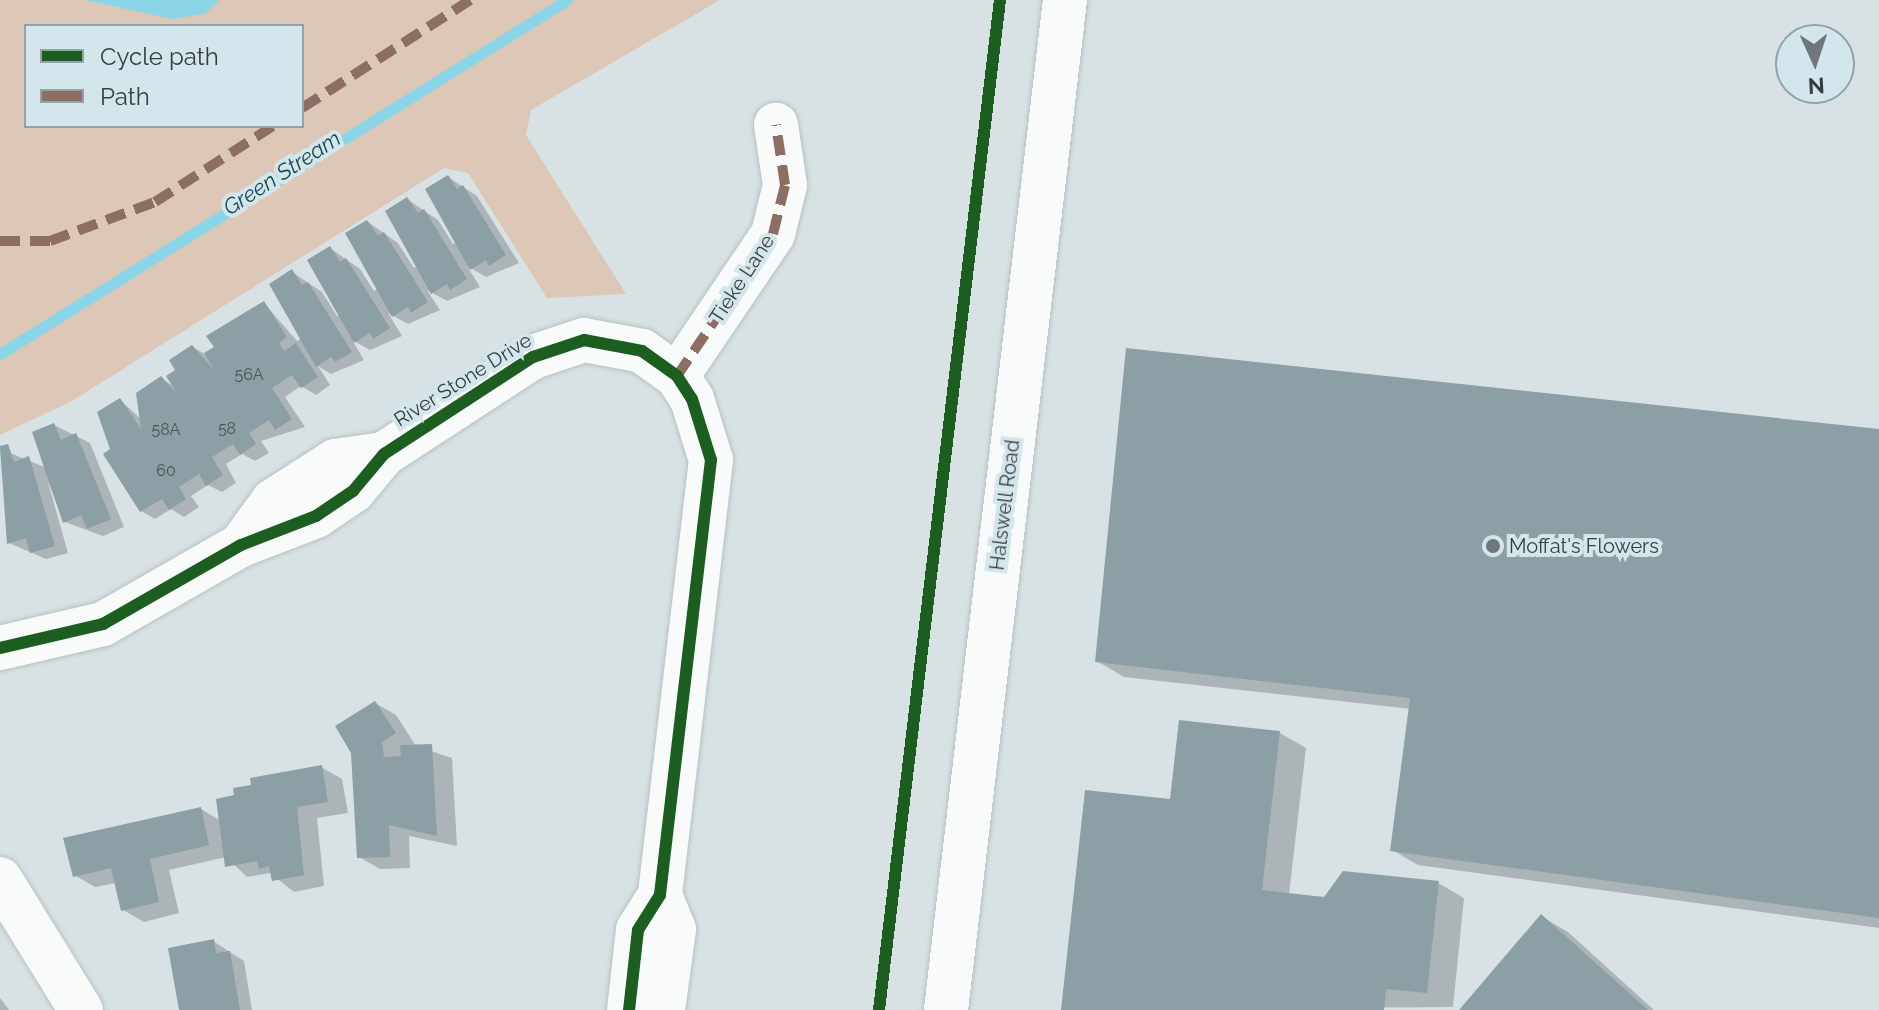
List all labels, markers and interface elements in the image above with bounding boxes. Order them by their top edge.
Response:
legend [24,24,304,128]
north arrow [1775,24,1855,104]
text: Cycle path [100,42,219,71]
text: N [1807,73,1825,99]
text: Path [100,82,150,111]
water label: Green Stream [218,125,346,221]
street label: Tieke Lane [704,230,780,328]
street label: River Stone Drive [390,328,536,432]
house number: 56A [235,365,263,385]
house number: 58 [218,419,236,439]
house number: 58A [152,420,180,440]
street label: Halswell Road [985,438,1025,572]
house number: 60 [156,461,176,481]
place label: Moffat's Flowers [1509,534,1659,558]
marker: Moffat's Flowers [1484,537,1502,555]

